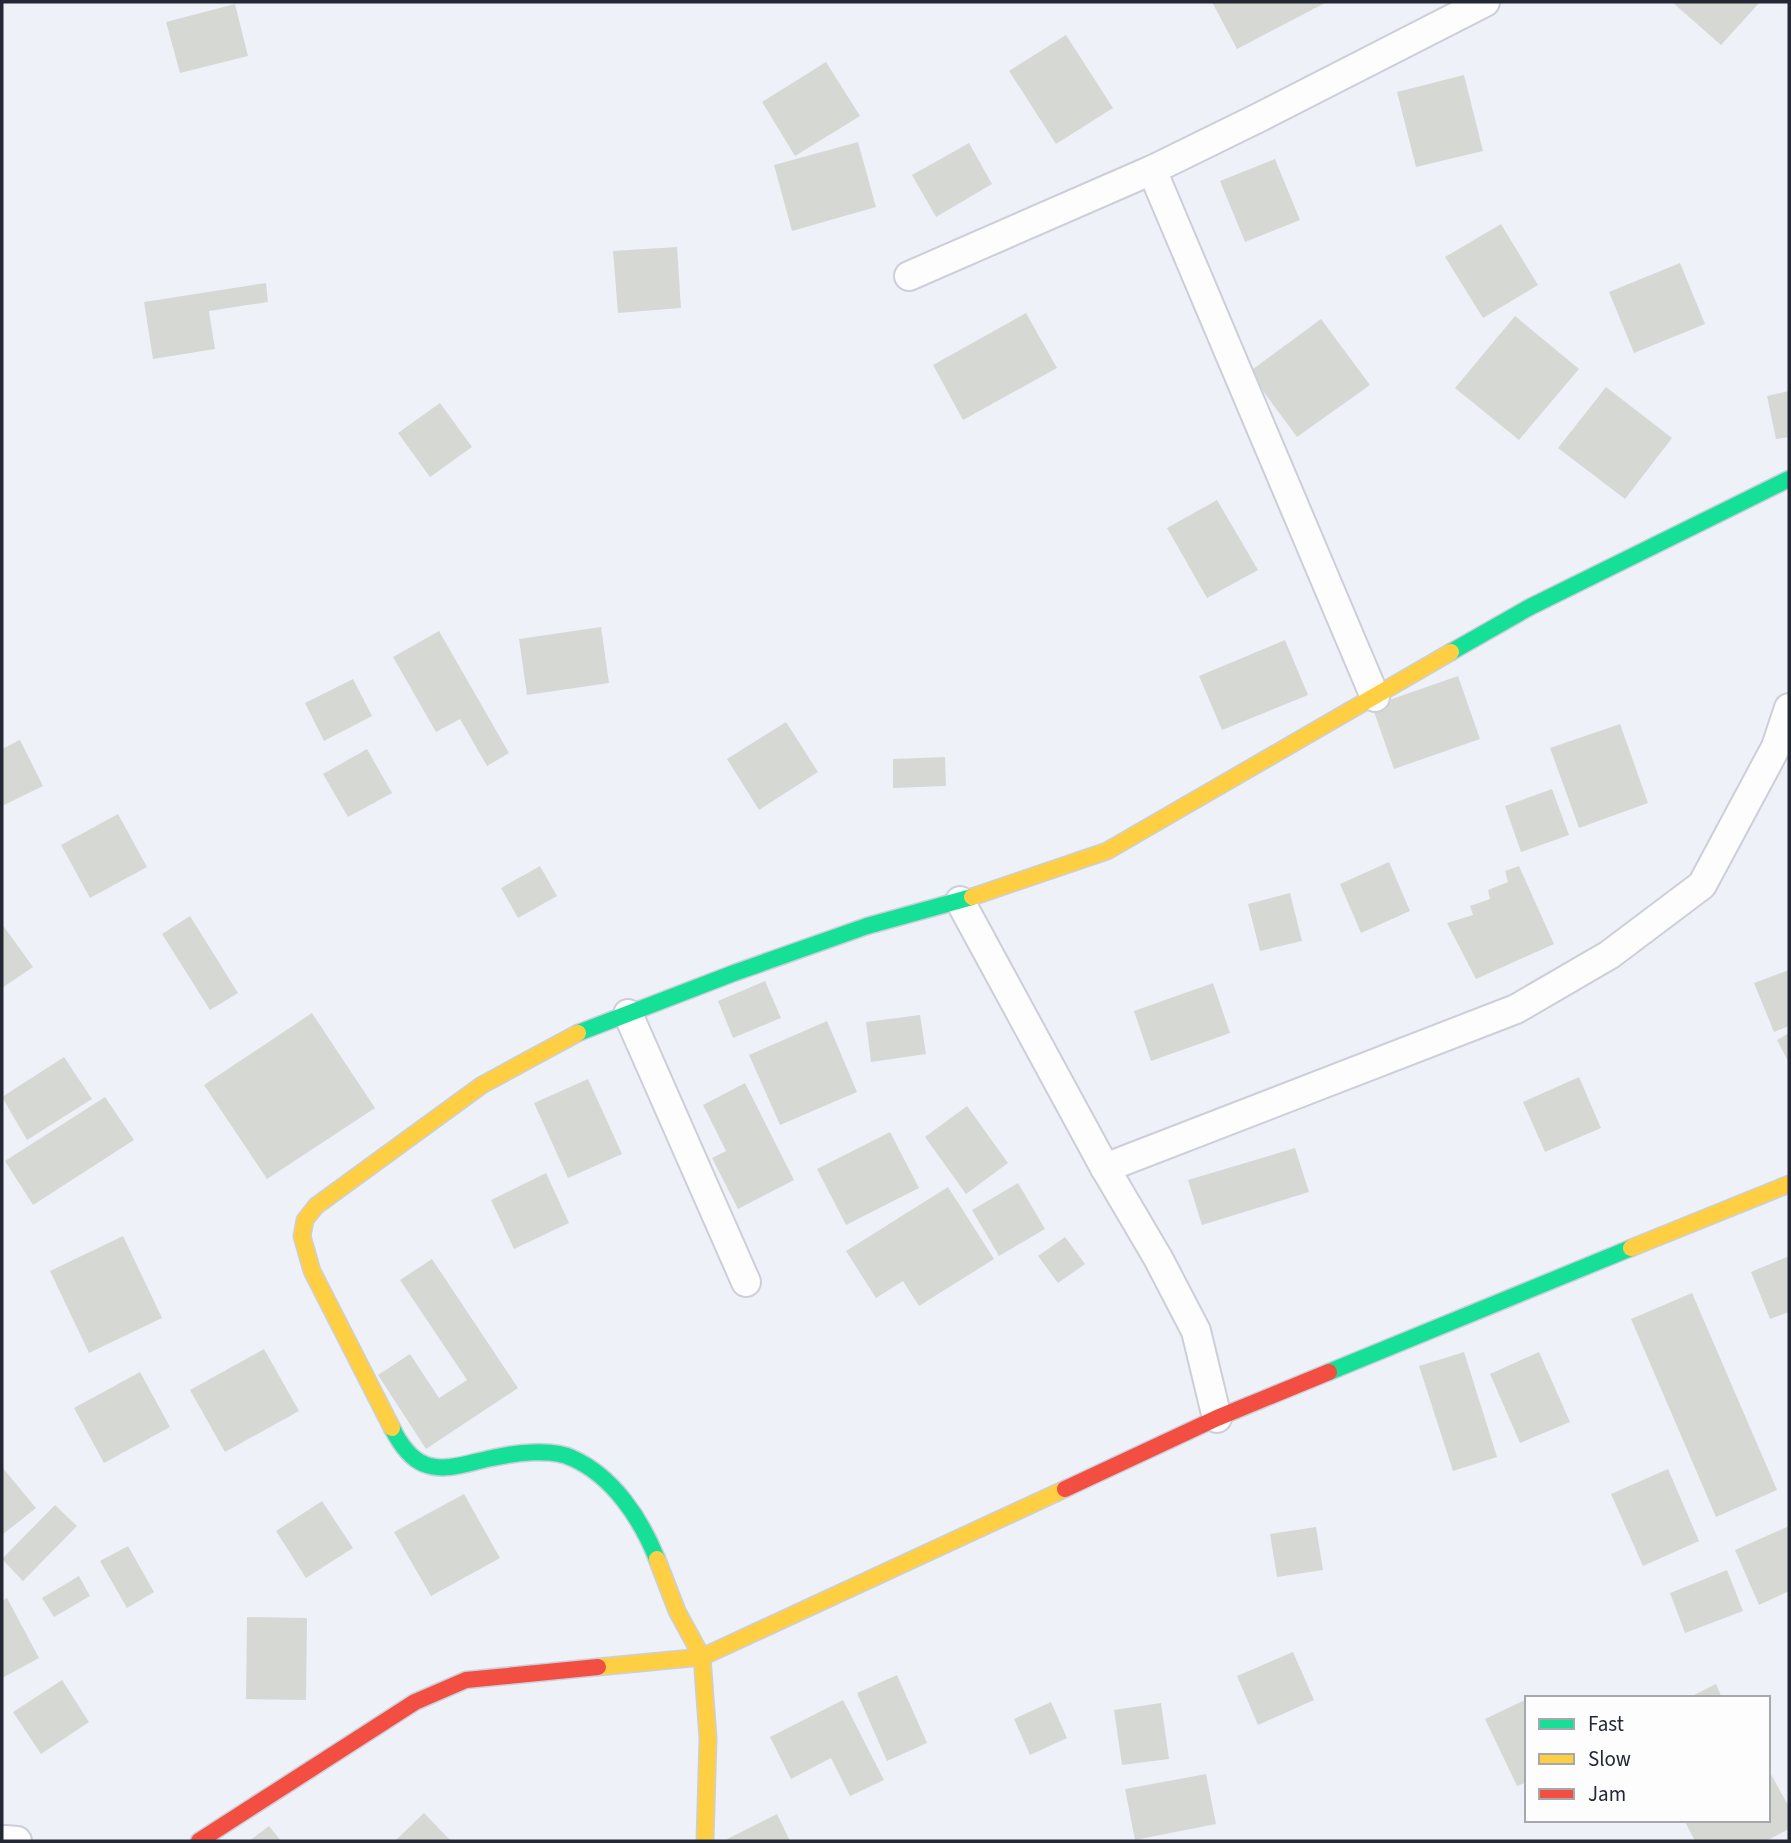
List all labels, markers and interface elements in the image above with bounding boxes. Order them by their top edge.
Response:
legend [1525,1696,1770,1822]
text: Fast [1588,1709,1624,1739]
text: Slow [1588,1744,1631,1774]
text: Jam [1588,1779,1626,1809]

